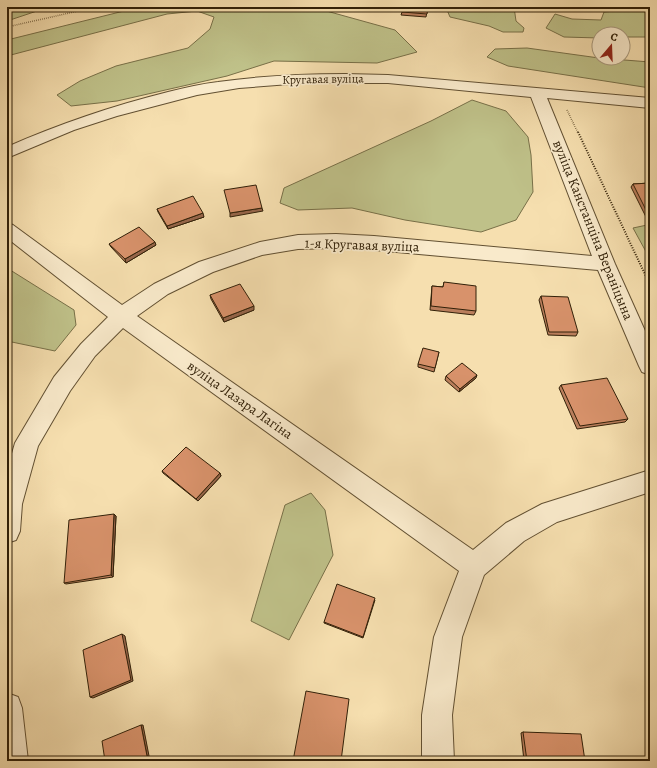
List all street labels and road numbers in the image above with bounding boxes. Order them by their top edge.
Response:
street label: Кругавая вуліца [282,70,364,88]
street label: вуліца Канстанціна Вераніцына [548,137,638,323]
street label: 1-я Кругавая вуліца [304,234,420,257]
street label: вуліца Лазара Лагіна [183,356,297,444]

